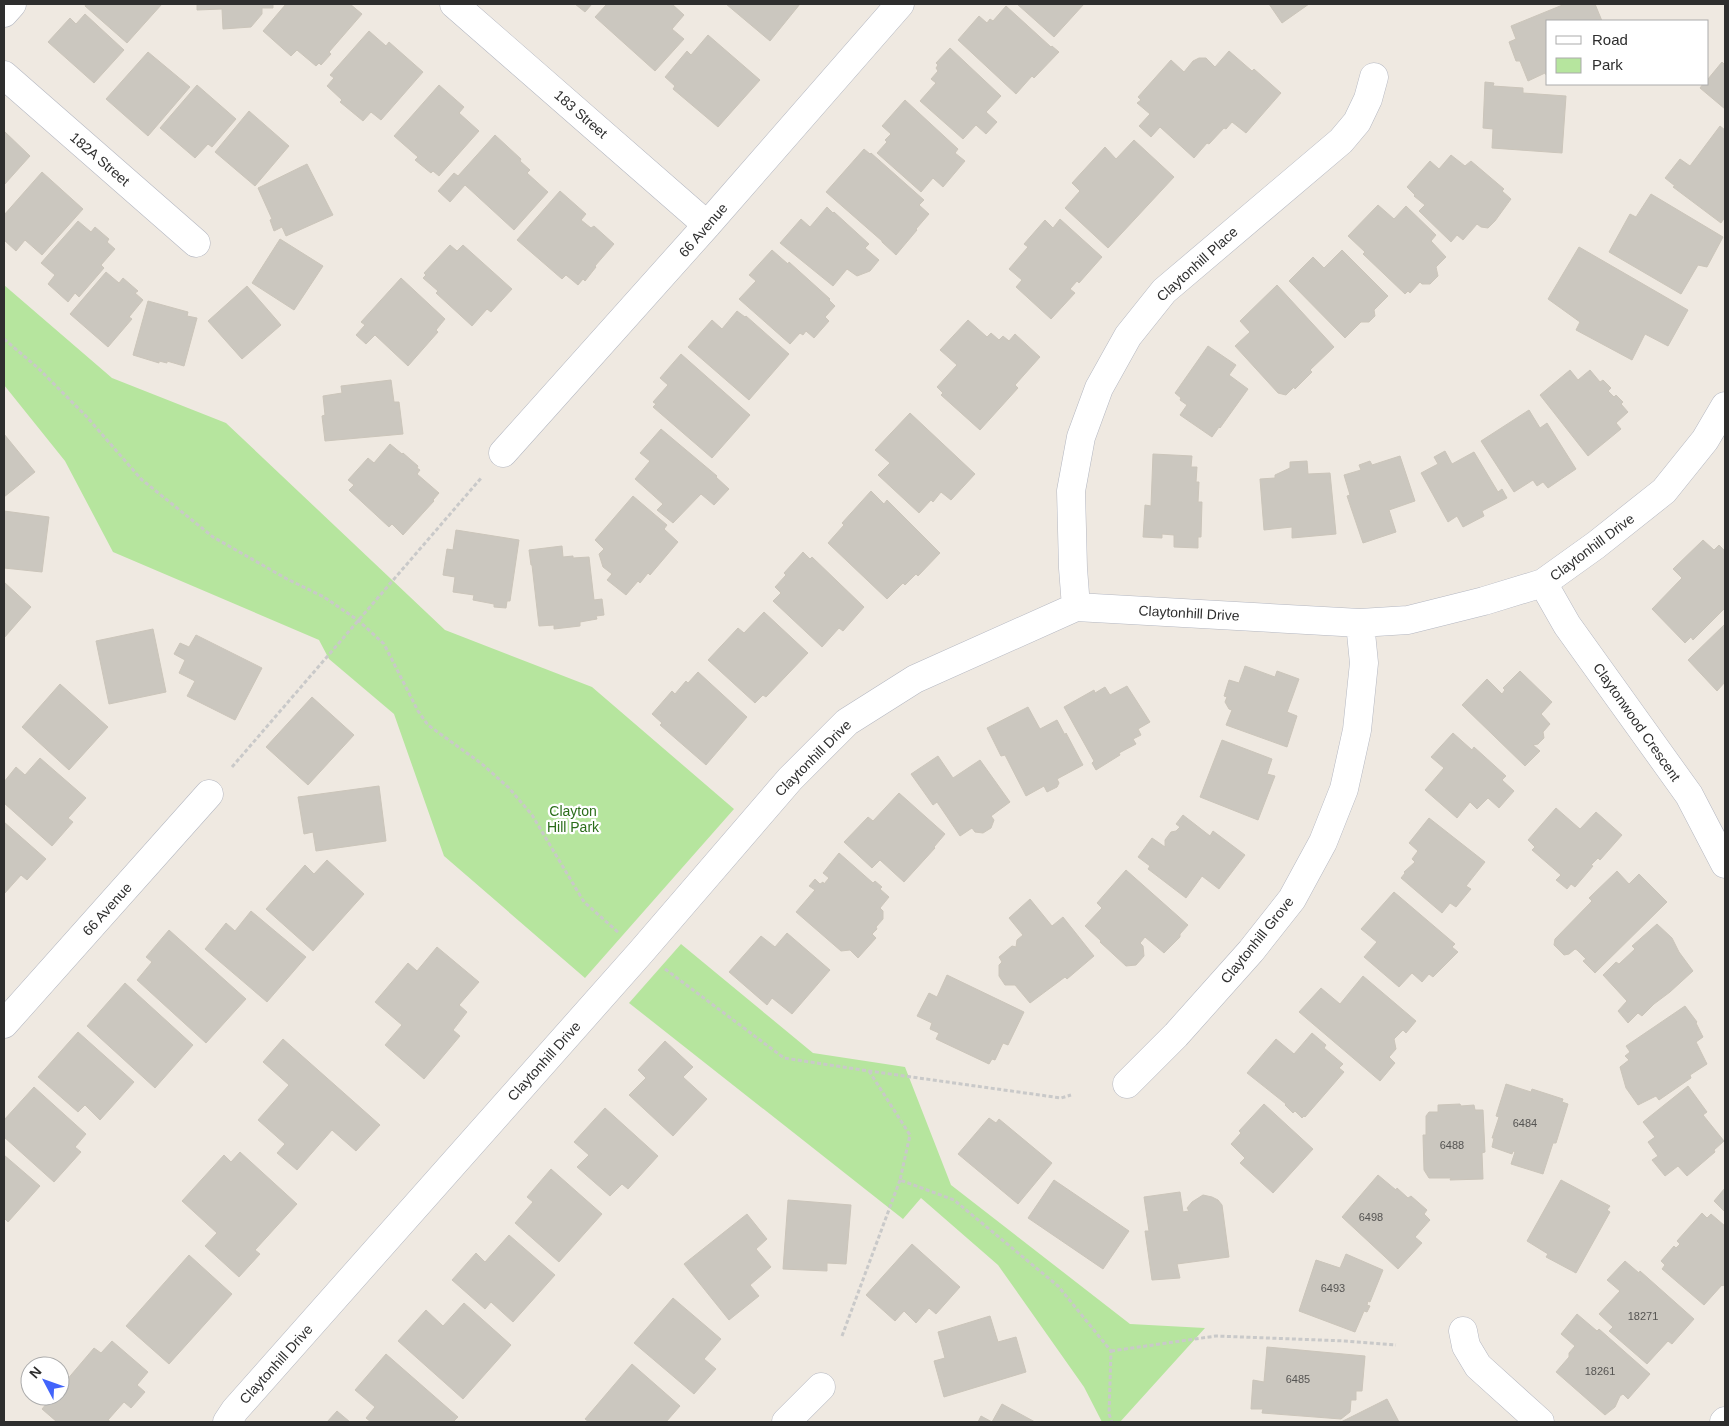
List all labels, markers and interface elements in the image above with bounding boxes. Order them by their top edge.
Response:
legend [1546,20,1709,85]
text: Road [1592,31,1628,48]
text: Park [1592,56,1623,73]
street label: 183 Street [551,87,611,141]
street label: 182A Street [67,129,133,189]
street label: 66 Avenue [675,200,731,260]
street label: Claytonhill Place [1153,223,1241,305]
street label: Claytonhill Drive [1547,510,1637,584]
street label: Claytonhill Drive [1138,602,1240,624]
street label: Claytonwood Crescent [1590,660,1684,784]
street label: Claytonhill Drive [772,716,855,799]
park label: Clayton Hill Park [547,803,600,835]
street label: 66 Avenue [79,879,135,939]
street label: Claytonhill Grove [1217,893,1297,986]
street label: Claytonhill Drive [504,1018,584,1104]
house number: 6484 [1513,1117,1537,1129]
house number: 6488 [1440,1139,1464,1151]
house number: 6498 [1359,1211,1383,1223]
house number: 6493 [1321,1282,1345,1294]
house number: 18271 [1628,1310,1658,1322]
street label: Claytonhill Drive [236,1321,316,1407]
north arrow [20,1356,70,1406]
text: N [26,1363,45,1382]
house number: 18261 [1585,1365,1615,1377]
house number: 6485 [1286,1373,1310,1385]

